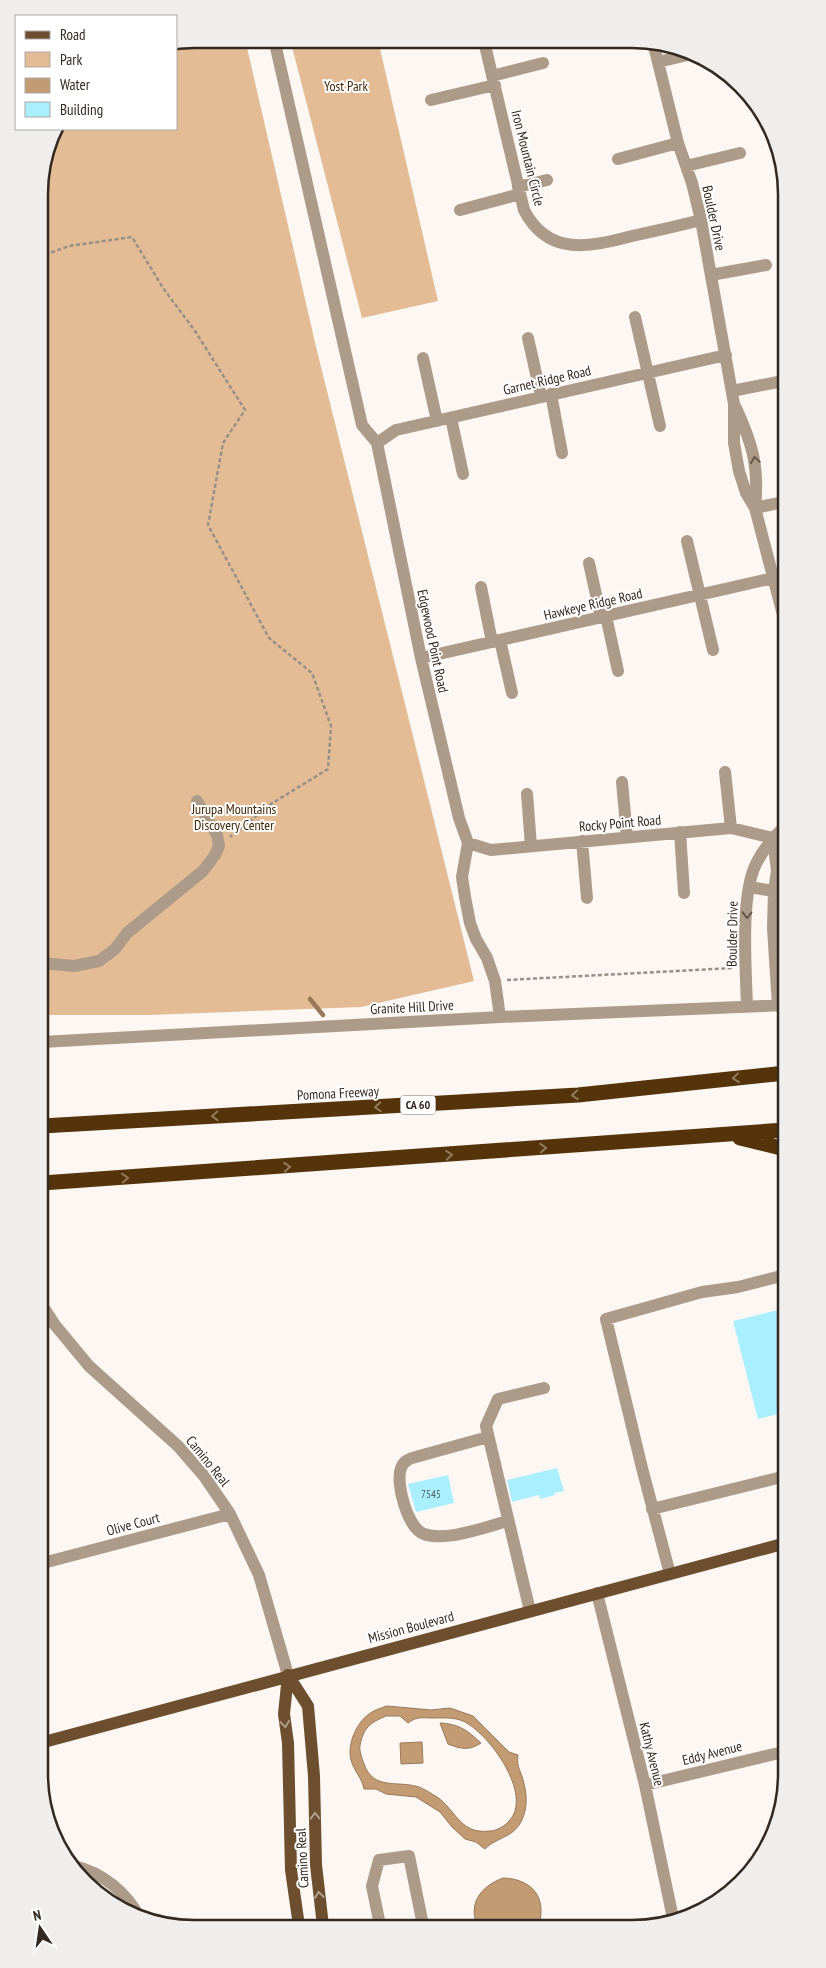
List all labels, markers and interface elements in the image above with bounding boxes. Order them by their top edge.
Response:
legend [15,15,178,130]
text: Road [60,25,86,44]
text: Park [60,50,82,69]
text: Water [60,75,91,94]
park label: Yost Park [324,77,368,95]
text: Building [60,100,103,119]
street label: Iron Mountain Circle [507,108,549,208]
street label: Boulder Drive [698,184,730,252]
street label: Garnet Ridge Road [501,361,593,399]
one-way arrow [750,455,760,464]
street label: Hawkeye Ridge Road [542,584,644,624]
street label: Edgewood Point Road [413,588,453,694]
park label: Jurupa Mountains Discovery Center [191,800,277,834]
street label: Rocky Point Road [578,810,662,836]
street label: Boulder Drive [722,901,742,967]
one-way arrow [742,912,752,919]
street label: Granite Hill Drive [370,996,454,1018]
one-way arrow [732,1073,740,1084]
street label: Pomona Freeway [297,1082,380,1104]
one-way arrow [570,1090,578,1101]
road number: CA 60 [400,1096,436,1114]
one-way arrow [373,1101,381,1112]
one-way arrow [211,1111,219,1122]
one-way arrow [540,1143,548,1154]
one-way arrow [445,1150,453,1161]
one-way arrow [283,1161,291,1172]
one-way arrow [121,1173,129,1184]
street label: Camino Real [182,1432,234,1491]
house number: 7545 [421,1487,441,1501]
street label: Olive Court [104,1508,162,1540]
street label: Mission Boulevard [366,1607,456,1647]
one-way arrow [279,1720,290,1728]
street label: Kathy Avenue [635,1720,669,1788]
street label: Eddy Avenue [680,1737,744,1769]
one-way arrow [310,1812,320,1820]
street label: Camino Real [291,1827,313,1888]
one-way arrow [314,1891,325,1899]
north arrow [15,1903,65,1953]
text: N [31,1906,43,1925]

